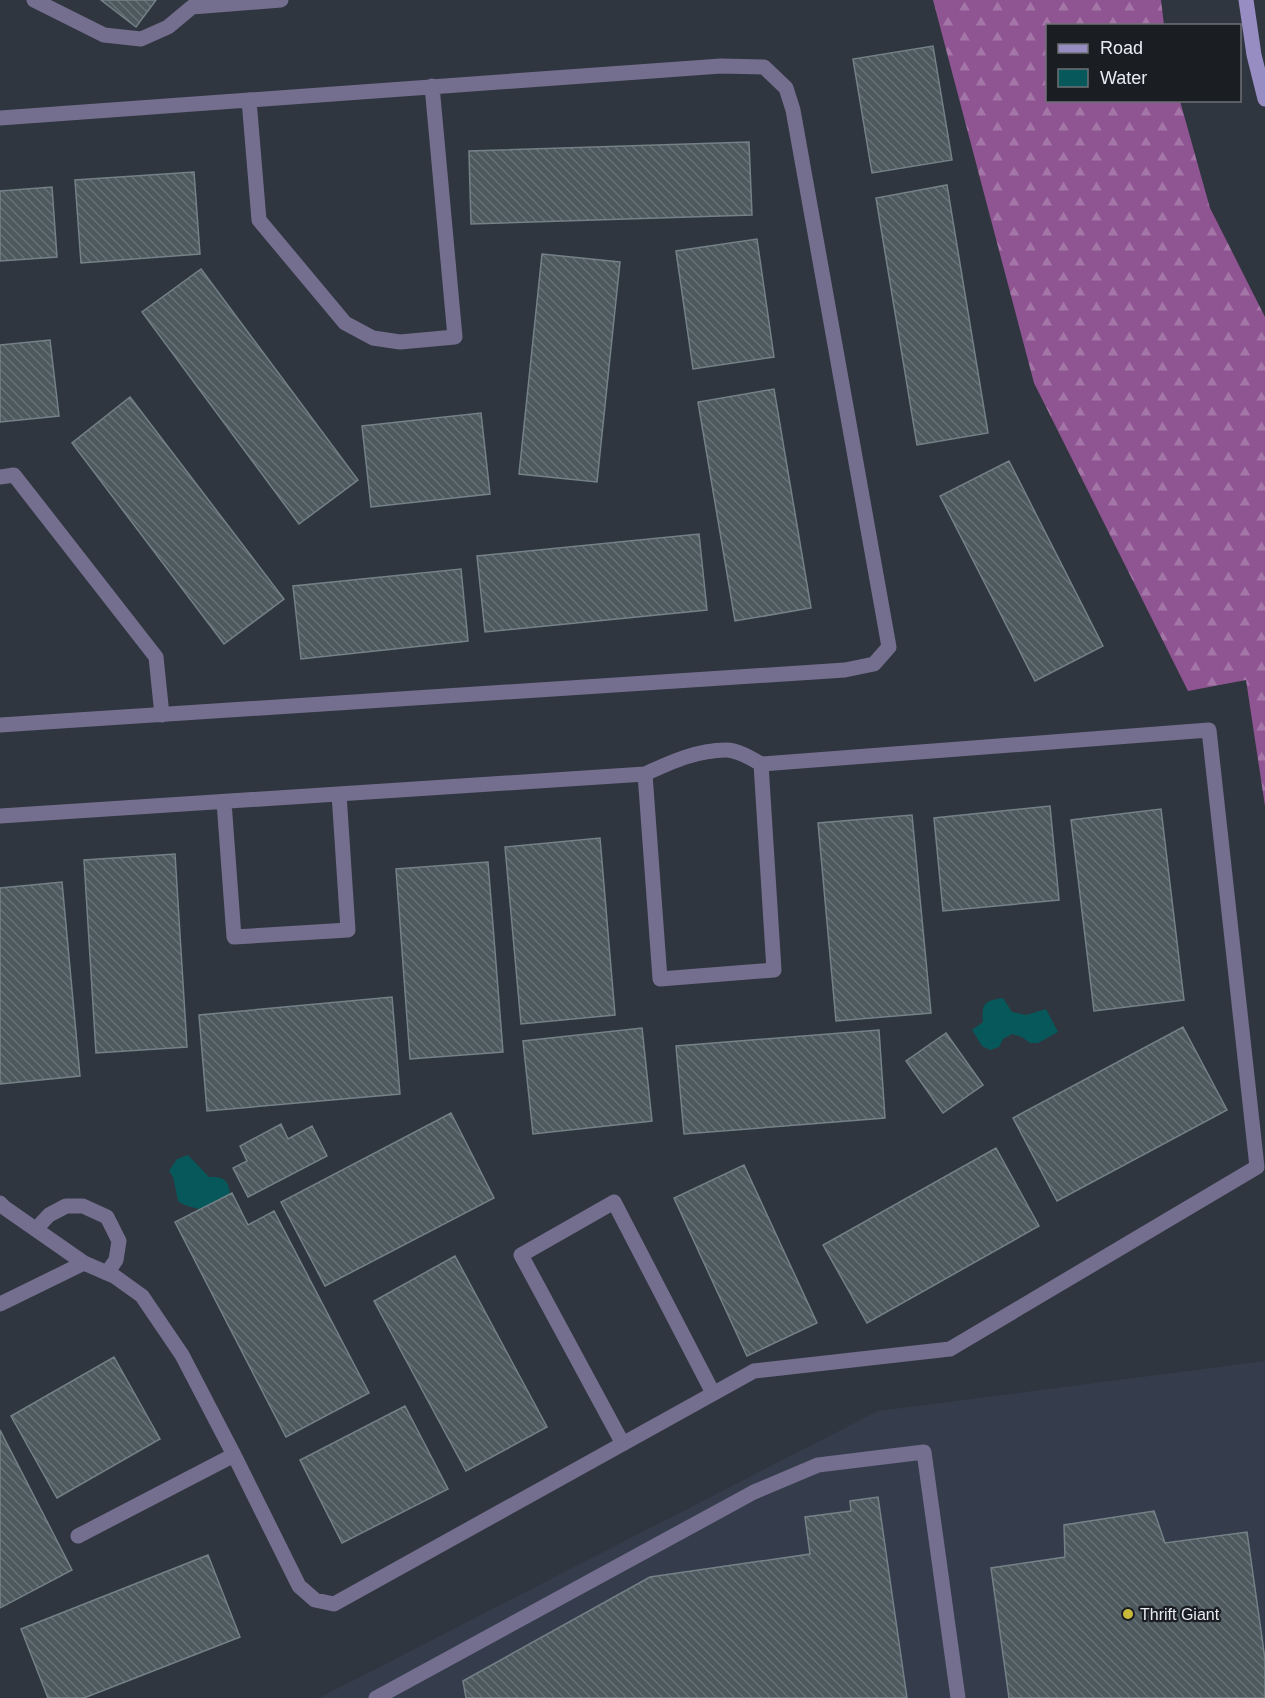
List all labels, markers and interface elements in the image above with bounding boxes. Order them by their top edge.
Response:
legend [1046,24,1241,102]
text: Road [1100,38,1143,58]
text: Water [1100,68,1147,88]
place label: Thrift Giant [1140,1606,1220,1623]
marker: Thrift Giant [1121,1607,1135,1621]

